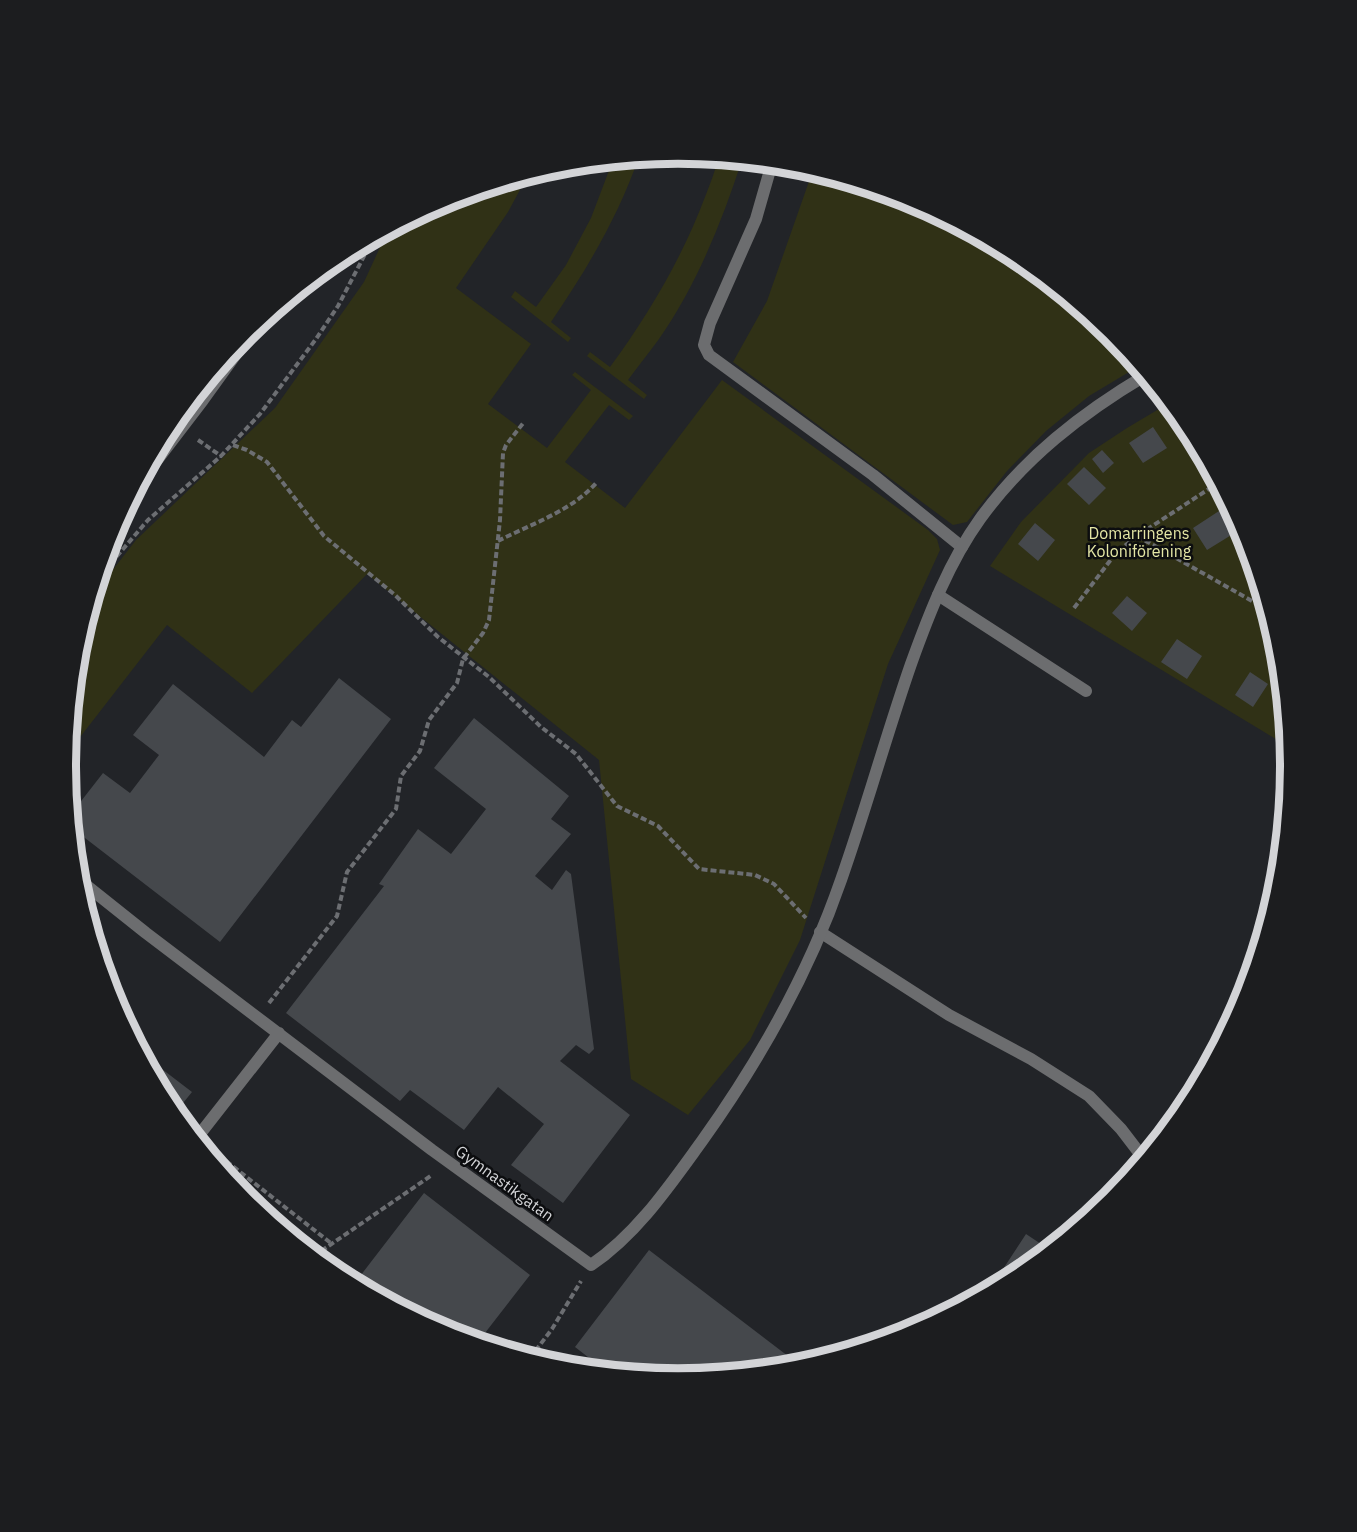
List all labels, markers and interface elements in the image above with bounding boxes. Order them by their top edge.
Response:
park label: Domarringens Koloniförening [1087,523,1192,561]
street label: Gymnastikgatan [452,1141,558,1225]

